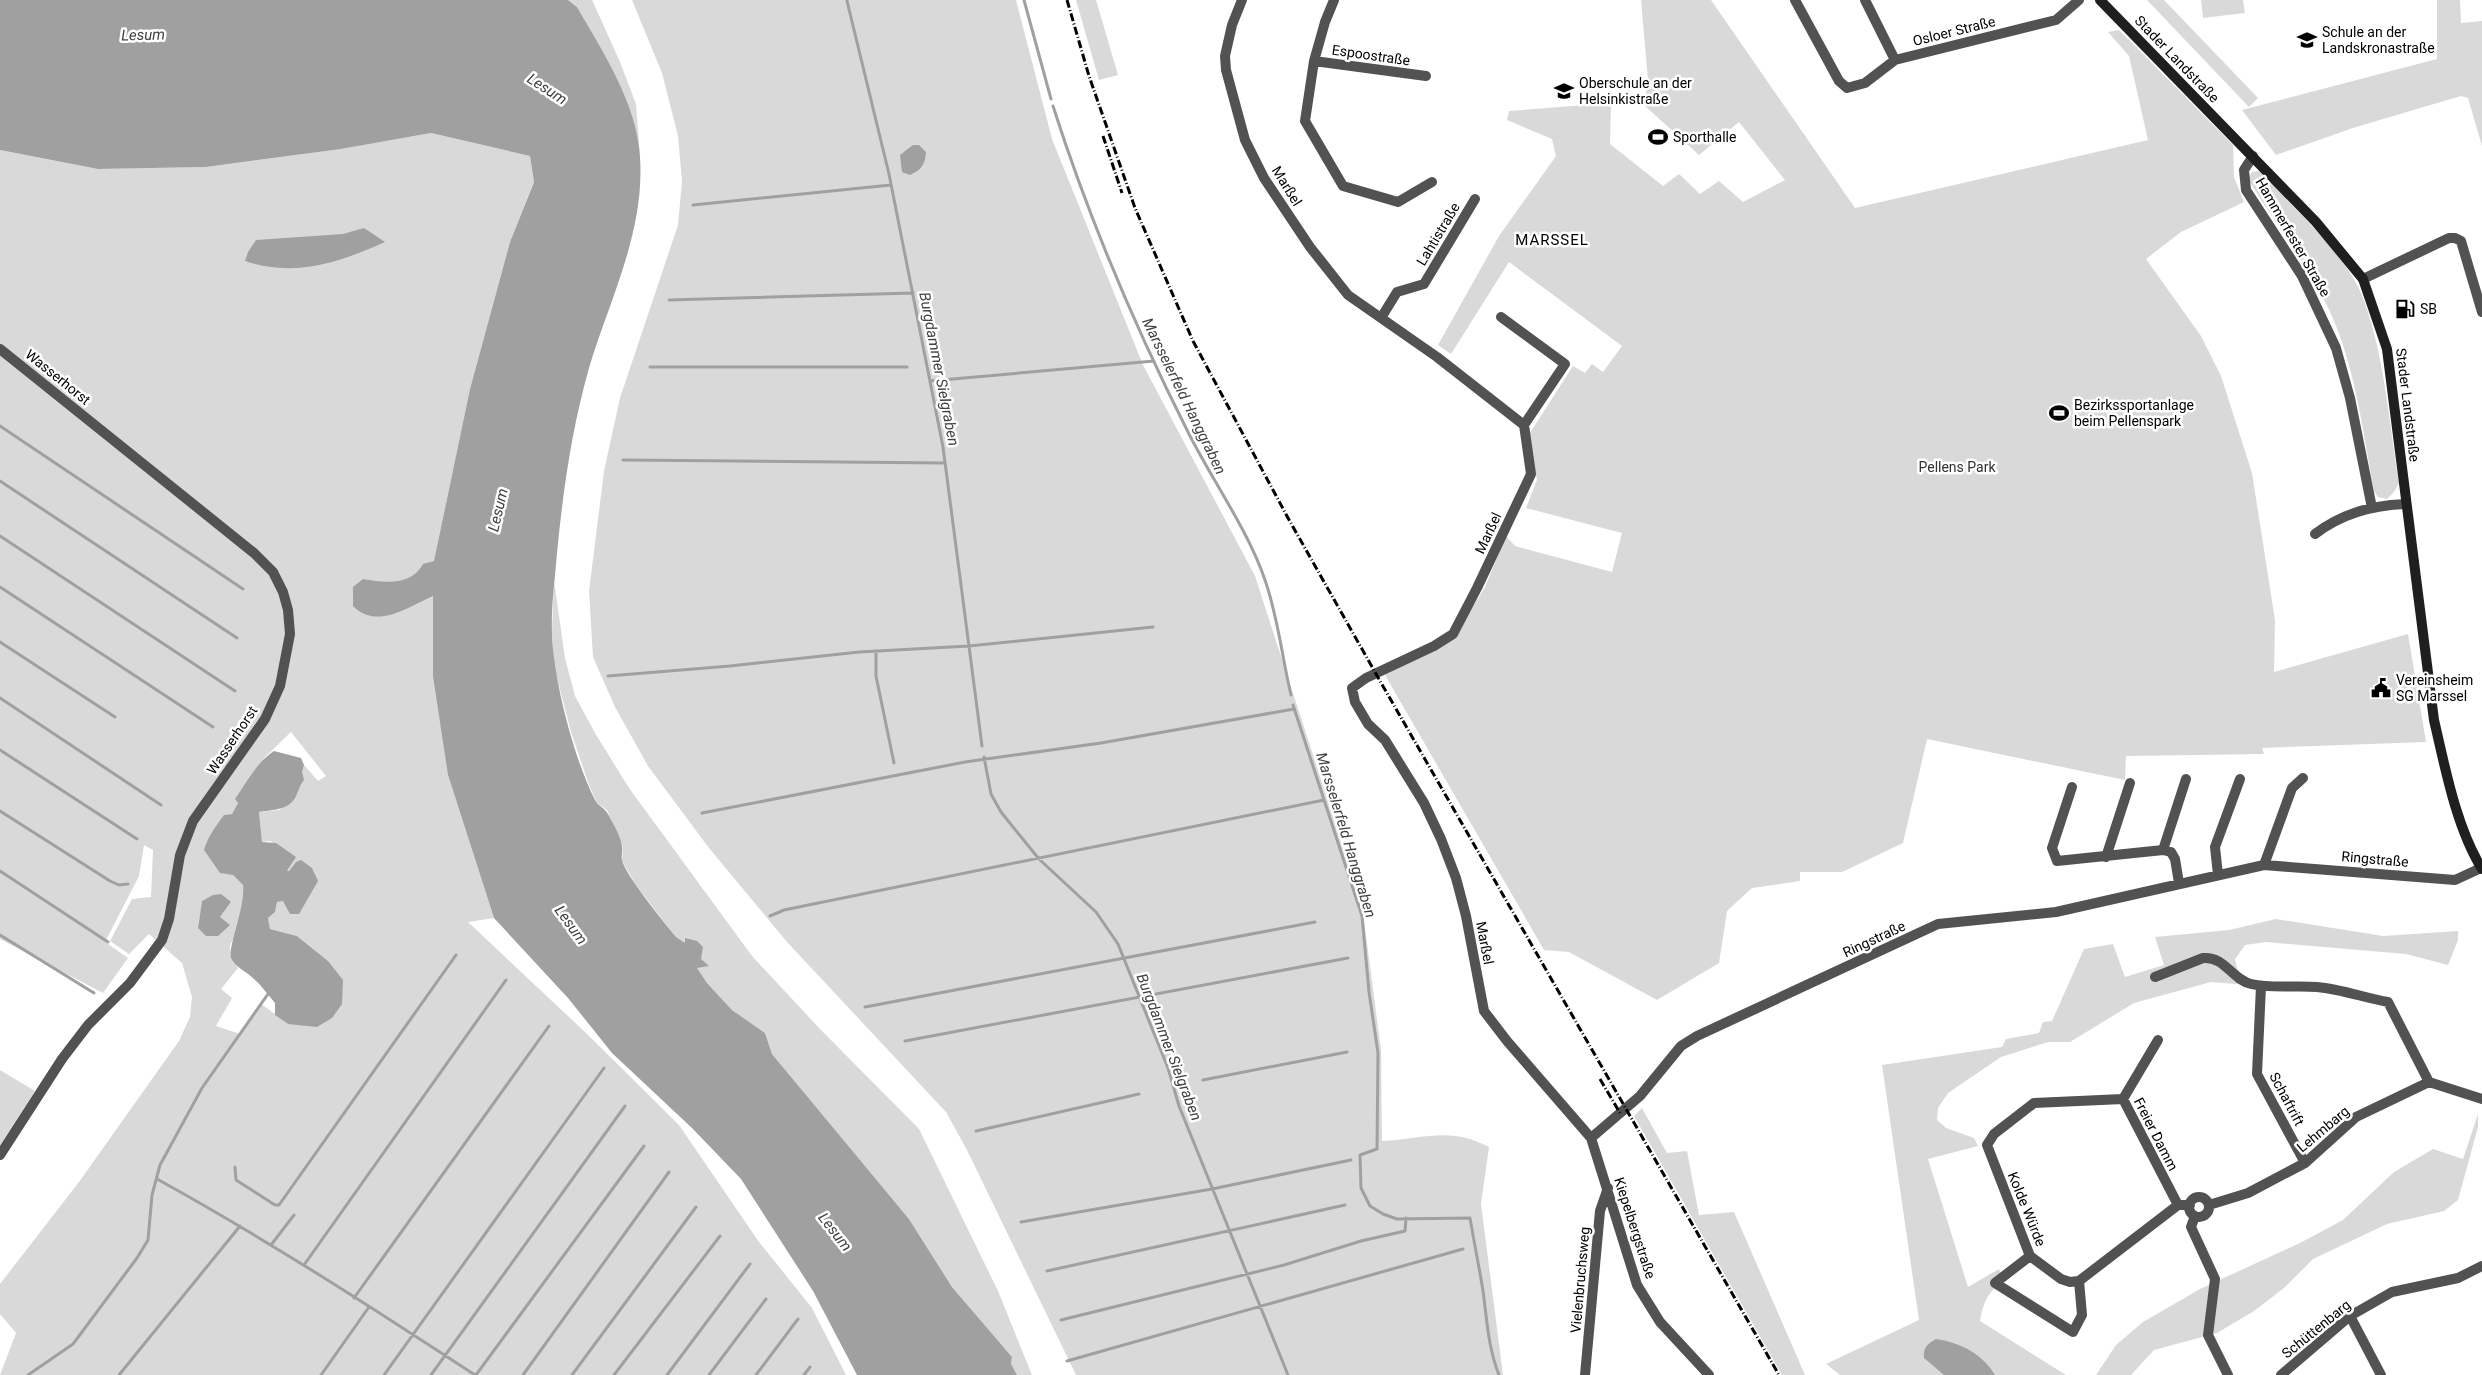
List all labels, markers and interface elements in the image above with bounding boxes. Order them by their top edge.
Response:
street label: Stader Landstraße [2131,12,2223,106]
street label: Osloer Straße [1911,13,1997,49]
place label: Schule an der Landskronastraße [2322,24,2435,56]
water label: Lesum [121,26,165,44]
school or university icon: Schule an der Landskronastraße [2296,29,2318,51]
street label: Espoostraße [1331,42,1411,68]
water label: Lesum [524,70,570,108]
place label: Oberschule an der Helsinkistraße [1579,75,1692,107]
school or university icon: Oberschule an der Helsinkistraße [1553,80,1575,102]
sports icon: Sporthalle [1647,126,1669,148]
place label: Sporthalle [1673,129,1736,145]
street label: Marßel [1269,163,1305,209]
street label: Hammerfester Straße [2252,175,2334,299]
street label: Lahtistraße [1413,200,1463,268]
district label: MARSSEL [1515,231,1589,249]
water label: Burgdammer Sielgraben [915,291,963,447]
fuel station icon: SB [2394,298,2416,320]
place label: SB [2420,301,2437,317]
water label: Marsselerfeld Hanggraben [1138,315,1230,477]
street label: Wasserhorst [22,346,94,408]
street label: Stader Landstraße [2393,347,2423,463]
place label: Bezirkssportanlage beim Pellenspark [2074,397,2194,429]
sports icon: Bezirkssportanlage beim Pellenspark [2048,402,2070,424]
park label: Pellens Park [1918,459,1996,475]
water label: Lesum [484,487,512,533]
street label: Marßel [1472,510,1504,556]
place label: Vereinsheim SG Marssel [2396,672,2473,704]
public building icon: Vereinsheim SG Marssel [2370,677,2392,699]
street label: Wasserhorst [203,703,261,777]
water label: Marsselerfeld Hanggraben [1312,750,1380,920]
street label: Ringstraße [2341,848,2409,870]
water label: Lesum [551,902,591,948]
street label: Ringstraße [1840,918,1908,960]
street label: Marßel [1473,920,1497,966]
water label: Burgdammer Sielgraben [1133,971,1205,1123]
street label: Schaftrift [2266,1070,2308,1129]
street label: Freier Damm [2131,1095,2181,1173]
street label: Lehmbarg [2294,1103,2352,1155]
street label: Kolde Würde [2005,1170,2049,1248]
street label: Kiepelbergstraße [1611,1175,1659,1281]
water label: Lesum [814,1209,856,1255]
street label: Vielenbruchsweg [1567,1226,1593,1334]
street label: Schüttenbarg [2279,1297,2353,1361]

